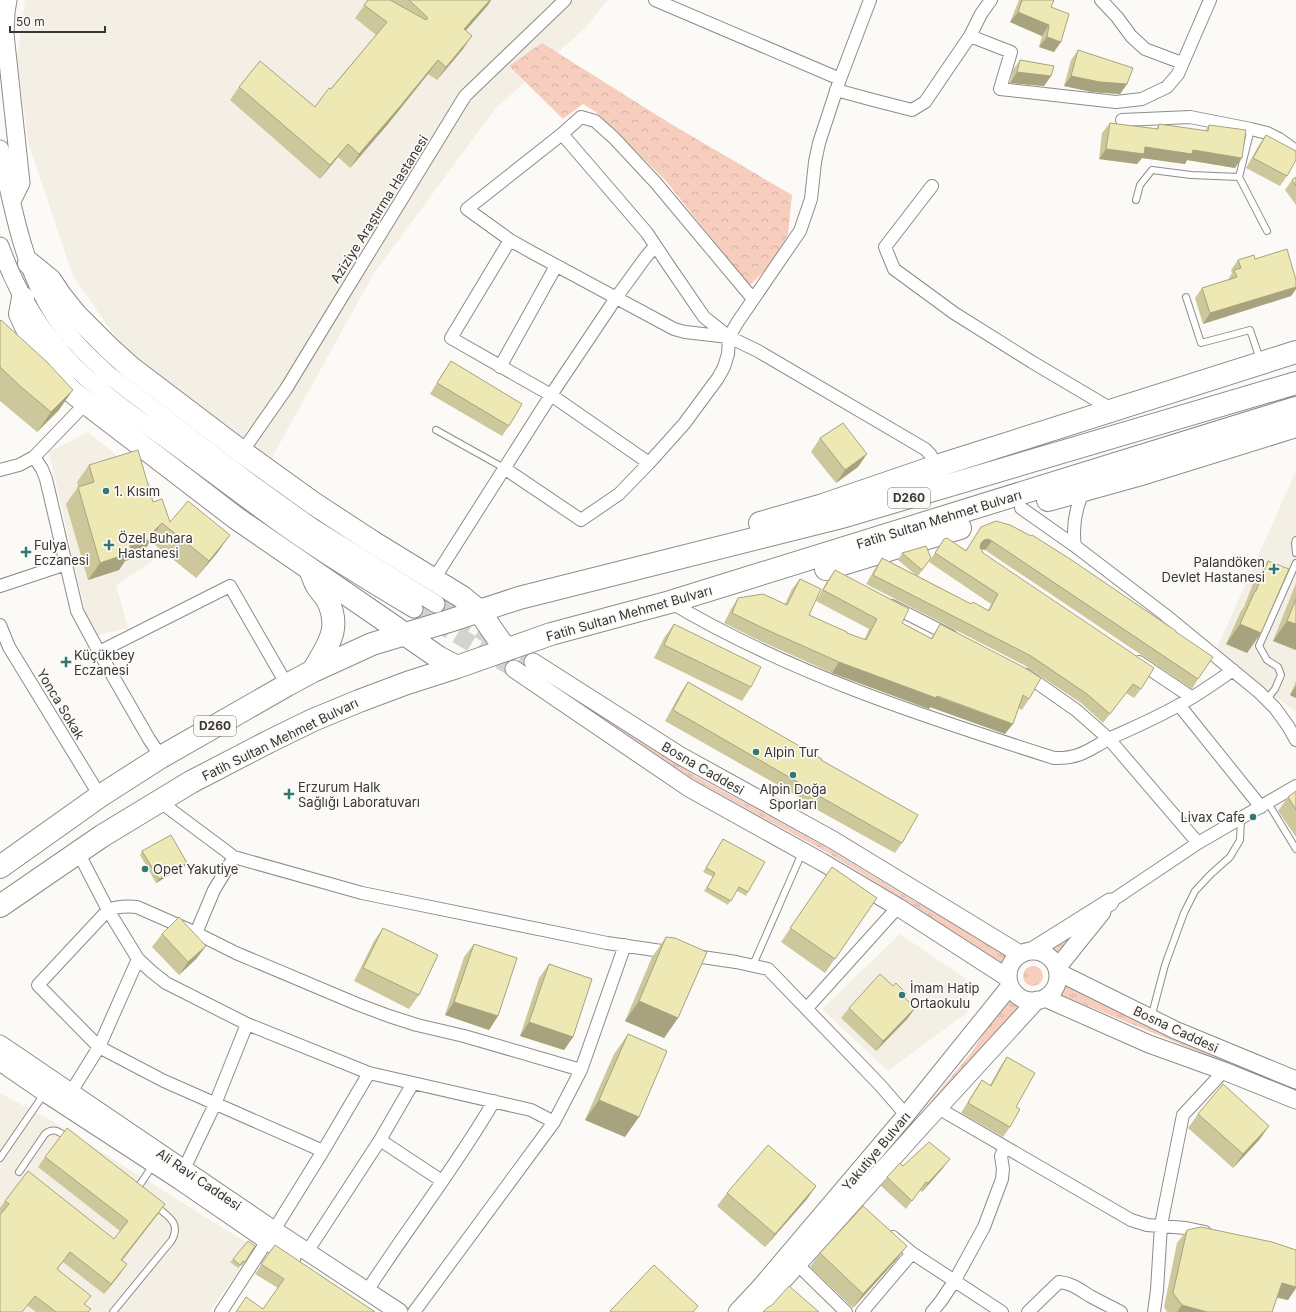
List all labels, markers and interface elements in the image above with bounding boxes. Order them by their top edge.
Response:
scale bar [10,8,105,34]
text: 50 m [16,14,45,29]
street label: Aziziye Araştırma Hastanesi [327,132,431,286]
place label: 1. Kısım [114,483,160,499]
marker: 1. Kısım [101,486,111,496]
street label: Fatih Sultan Mehmet Bulvarı [855,486,1023,552]
road number: D260 [888,488,930,508]
place label: Özel Buhara Hastanesi [118,530,193,561]
place label: Fulya Eczanesi [34,537,89,568]
marker: Özel Buhara Hastanesi [103,539,115,551]
marker: Fulya Eczanesi [21,547,31,557]
place label: Palandöken Devlet Hastanesi [1162,554,1265,585]
marker: Palandöken Devlet Hastanesi [1268,563,1280,575]
street label: Fatih Sultan Mehmet Bulvarı [544,582,714,644]
place label: Küçükbey Eczanesi [74,647,135,678]
marker: Küçükbey Eczanesi [61,657,71,667]
street label: Yonca Sokak [34,666,88,742]
street label: Fatih Sultan Mehmet Bulvarı [199,694,361,784]
road number: D260 [194,716,236,736]
street label: Bosna Caddesi [659,738,747,798]
place label: Alpin Tur [764,744,819,760]
marker: Alpin Tur [751,747,761,757]
marker: Alpin Doğa Sporları [788,770,798,780]
place label: Erzurum Halk Sağlığı Laboratuvarı [298,779,420,810]
place label: Alpin Doğa Sporları [759,781,827,812]
marker: Erzurum Halk Sağlığı Laboratuvarı [283,788,295,800]
place label: Livax Cafe [1180,809,1245,825]
marker: Livax Cafe [1248,812,1258,822]
place label: Opet Yakutiye [153,861,238,877]
marker: Opet Yakutiye [140,864,150,874]
place label: İmam Hatip Ortaokulu [910,980,980,1011]
marker: İmam Hatip Ortaokulu [897,990,907,1000]
street label: Bosna Caddesi [1131,1002,1221,1056]
street label: Yakutiye Bulvarı [838,1108,914,1194]
street label: Ali Ravi Caddesi [154,1145,244,1213]

